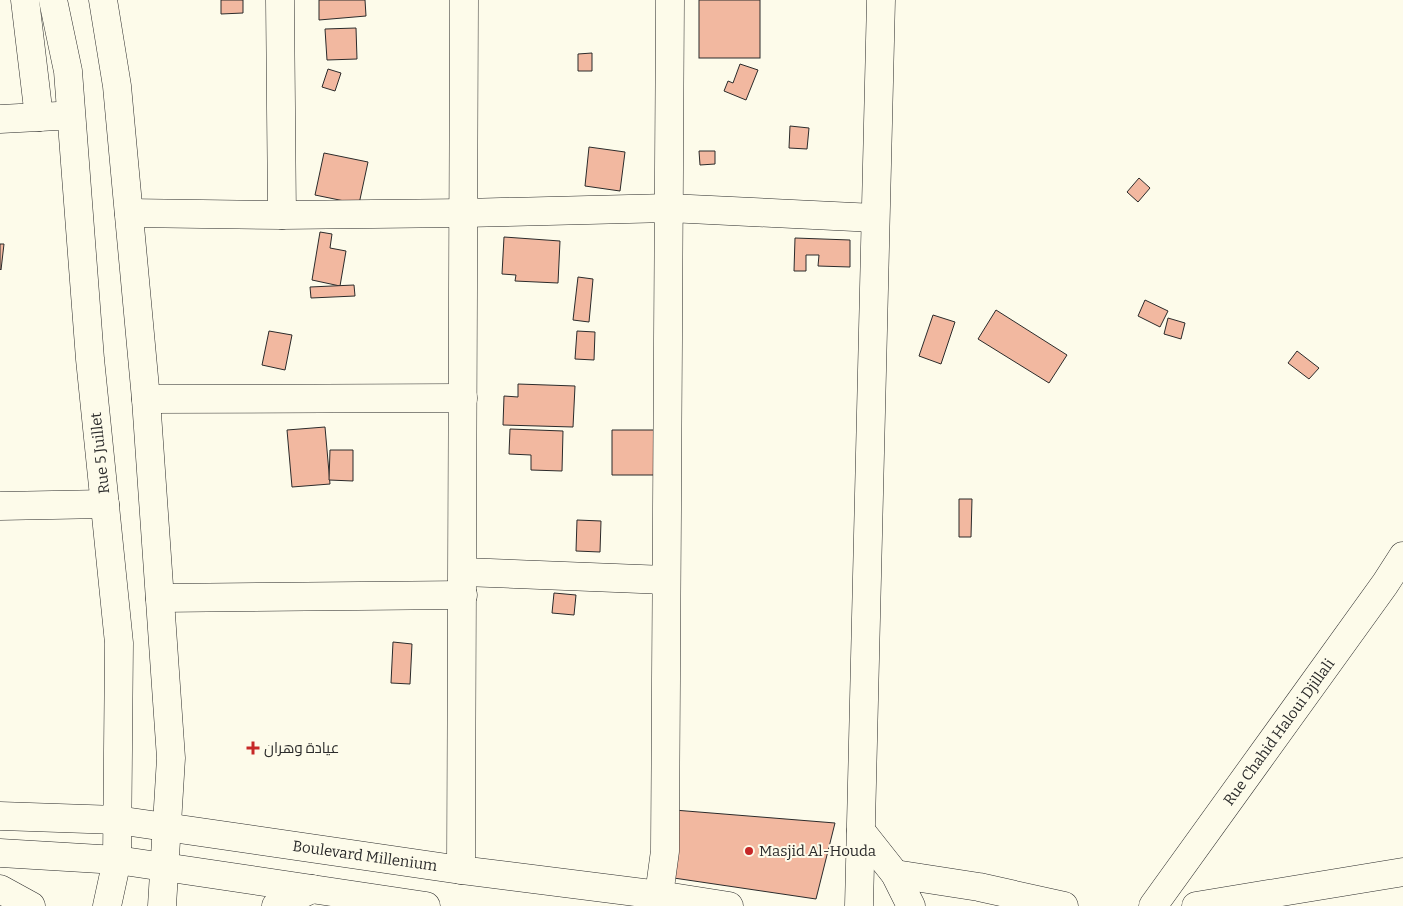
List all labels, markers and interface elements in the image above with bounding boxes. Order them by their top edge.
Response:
street label: Rue 5 Juillet [87,411,113,495]
street label: Rue Chahid Haloui Djillali [1220,655,1339,809]
place label: عيادة وهران [264,739,339,758]
marker: عيادة وهران [246,741,260,755]
street label: Boulevard Millenium [292,837,439,875]
place label: Masjid Al-Houda [759,842,876,860]
marker: Masjid Al-Houda [743,845,755,857]

